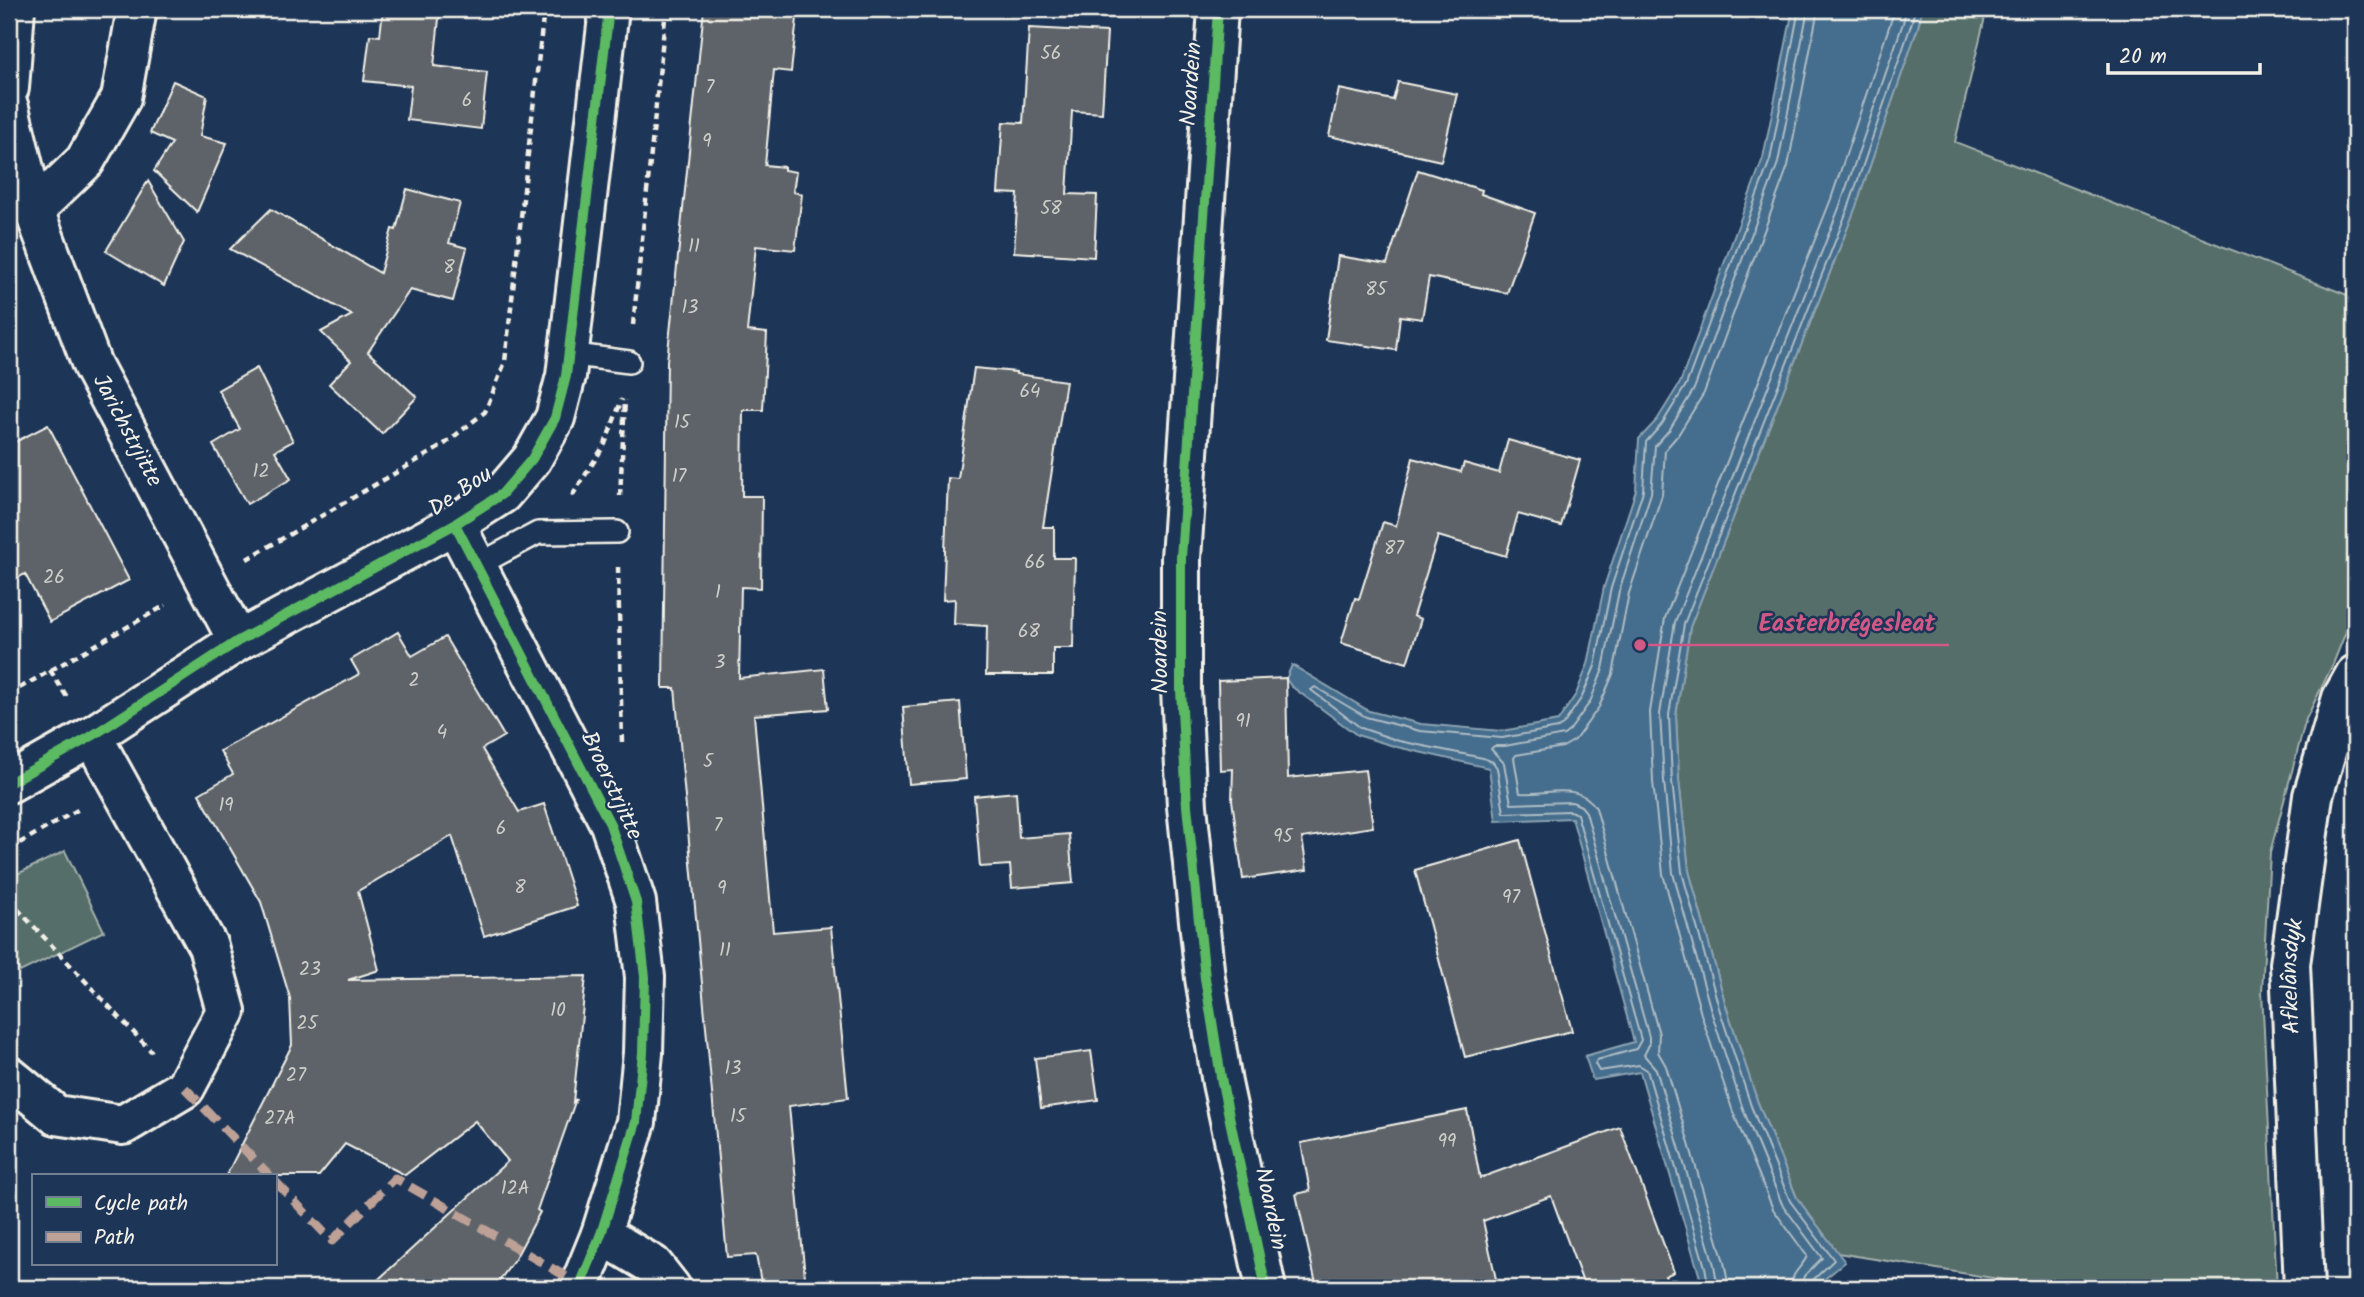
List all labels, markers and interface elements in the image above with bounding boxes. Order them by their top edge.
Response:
scale bar [2108,32,2261,76]
house number: 56 [1041,39,1061,69]
street label: Noardein [1171,41,1213,127]
text: 20 m [2119,41,2167,74]
house number: 7 [706,73,716,103]
house number: 6 [462,86,472,116]
house number: 9 [702,127,712,157]
house number: 58 [1040,194,1062,224]
house number: 11 [688,232,700,262]
house number: 8 [443,253,455,283]
house number: 85 [1365,275,1389,305]
house number: 13 [682,293,699,323]
street label: Jarichstrjitte [82,368,172,494]
house number: 64 [1019,377,1041,407]
house number: 15 [674,408,692,438]
house number: 12 [252,457,270,487]
street label: De Bou [422,457,500,527]
house number: 17 [672,462,688,492]
house number: 87 [1384,534,1405,564]
house number: 66 [1024,548,1046,578]
house number: 26 [43,563,65,593]
house number: 1 [715,578,721,608]
callout: Easterbrégesleat [1745,600,1949,645]
text: Easterbrégesleat [1759,605,1937,644]
street label: Noardein [1142,610,1180,694]
house number: 68 [1018,617,1041,647]
house number: 3 [715,648,726,678]
house number: 2 [408,666,420,696]
house number: 91 [1235,707,1251,737]
house number: 4 [437,718,447,748]
street label: Broerstrjitte [570,726,652,846]
house number: 5 [703,747,715,777]
house number: 19 [218,791,234,821]
house number: 7 [714,811,724,841]
house number: 6 [496,814,506,844]
house number: 95 [1273,822,1295,852]
house number: 8 [514,873,526,903]
house number: 9 [717,874,727,904]
house number: 97 [1502,883,1521,913]
street label: Afkelânsdyk [2272,916,2314,1035]
house number: 11 [719,936,731,966]
house number: 23 [299,955,321,985]
house number: 10 [550,996,566,1026]
house number: 25 [296,1009,319,1039]
house number: 13 [725,1054,742,1084]
house number: 27 [286,1061,307,1091]
house number: 15 [730,1102,748,1132]
house number: 27A [264,1104,296,1134]
house number: 99 [1438,1127,1456,1157]
street label: Noardein [1244,1164,1296,1254]
legend [32,1174,276,1266]
house number: 12A [501,1174,529,1204]
text: Cycle path [94,1188,188,1221]
text: Path [94,1222,135,1255]

